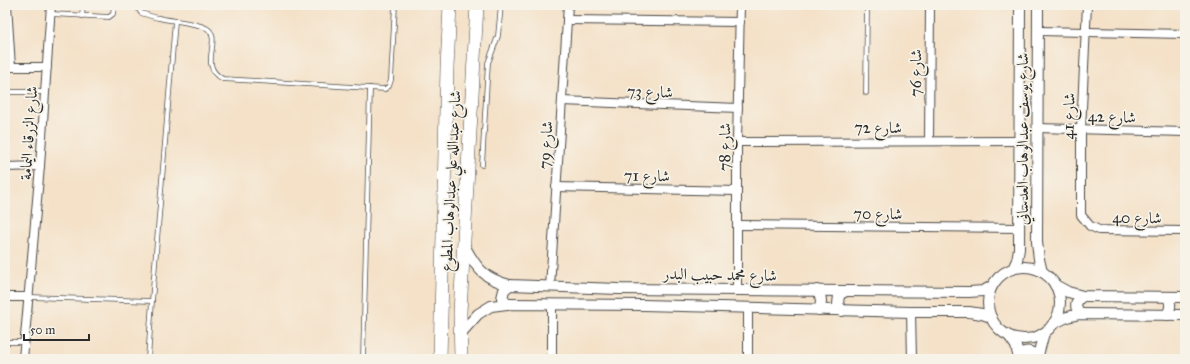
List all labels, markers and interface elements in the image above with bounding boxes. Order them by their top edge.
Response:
street label: شارع 76 [906,49,929,97]
street label: شارع يوسف عبدالوهاب العدساني [1013,53,1036,225]
street label: شارع 73 [626,81,673,106]
street label: شارع الزرقاء اليمامة [16,85,45,181]
street label: شارع عبدالله علي عبدالوهاب المطوع [436,90,471,272]
street label: شارع 41 [1058,92,1083,140]
street label: شارع 42 [1088,106,1136,131]
street label: شارع 72 [854,118,902,141]
street label: شارع 79 [534,120,561,170]
street label: شارع 78 [715,123,738,171]
street label: شارع 71 [624,166,670,189]
street label: شارع 70 [853,204,903,227]
street label: شارع 40 [1112,208,1162,231]
street label: شارع محمد حبيب البدر [661,264,777,289]
scale bar [24,316,89,342]
text: 50 m [30,323,55,337]

